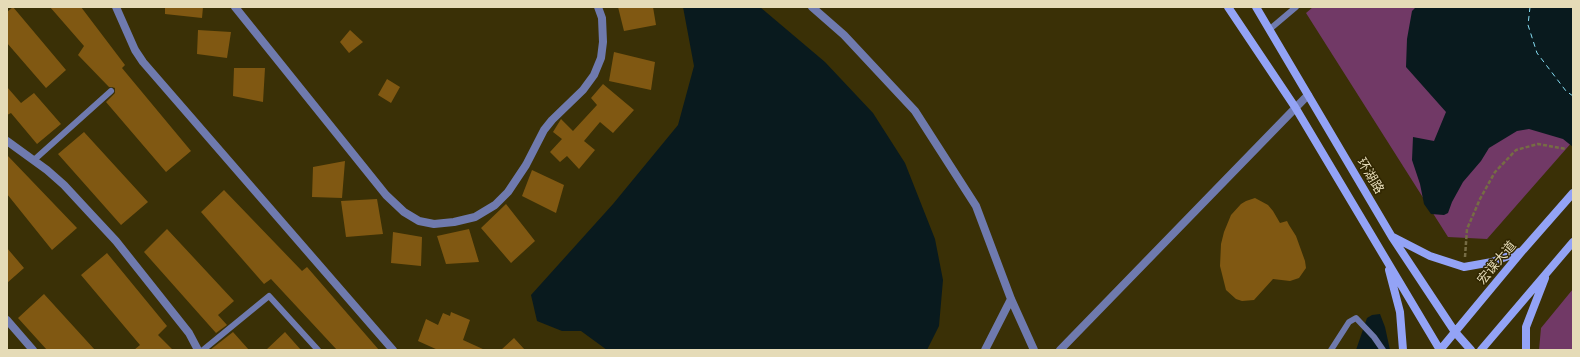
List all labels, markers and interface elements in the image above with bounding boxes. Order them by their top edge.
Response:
street label: 环湖路 [1353,155,1387,197]
street label: 宏谋大道 [1474,238,1520,288]

